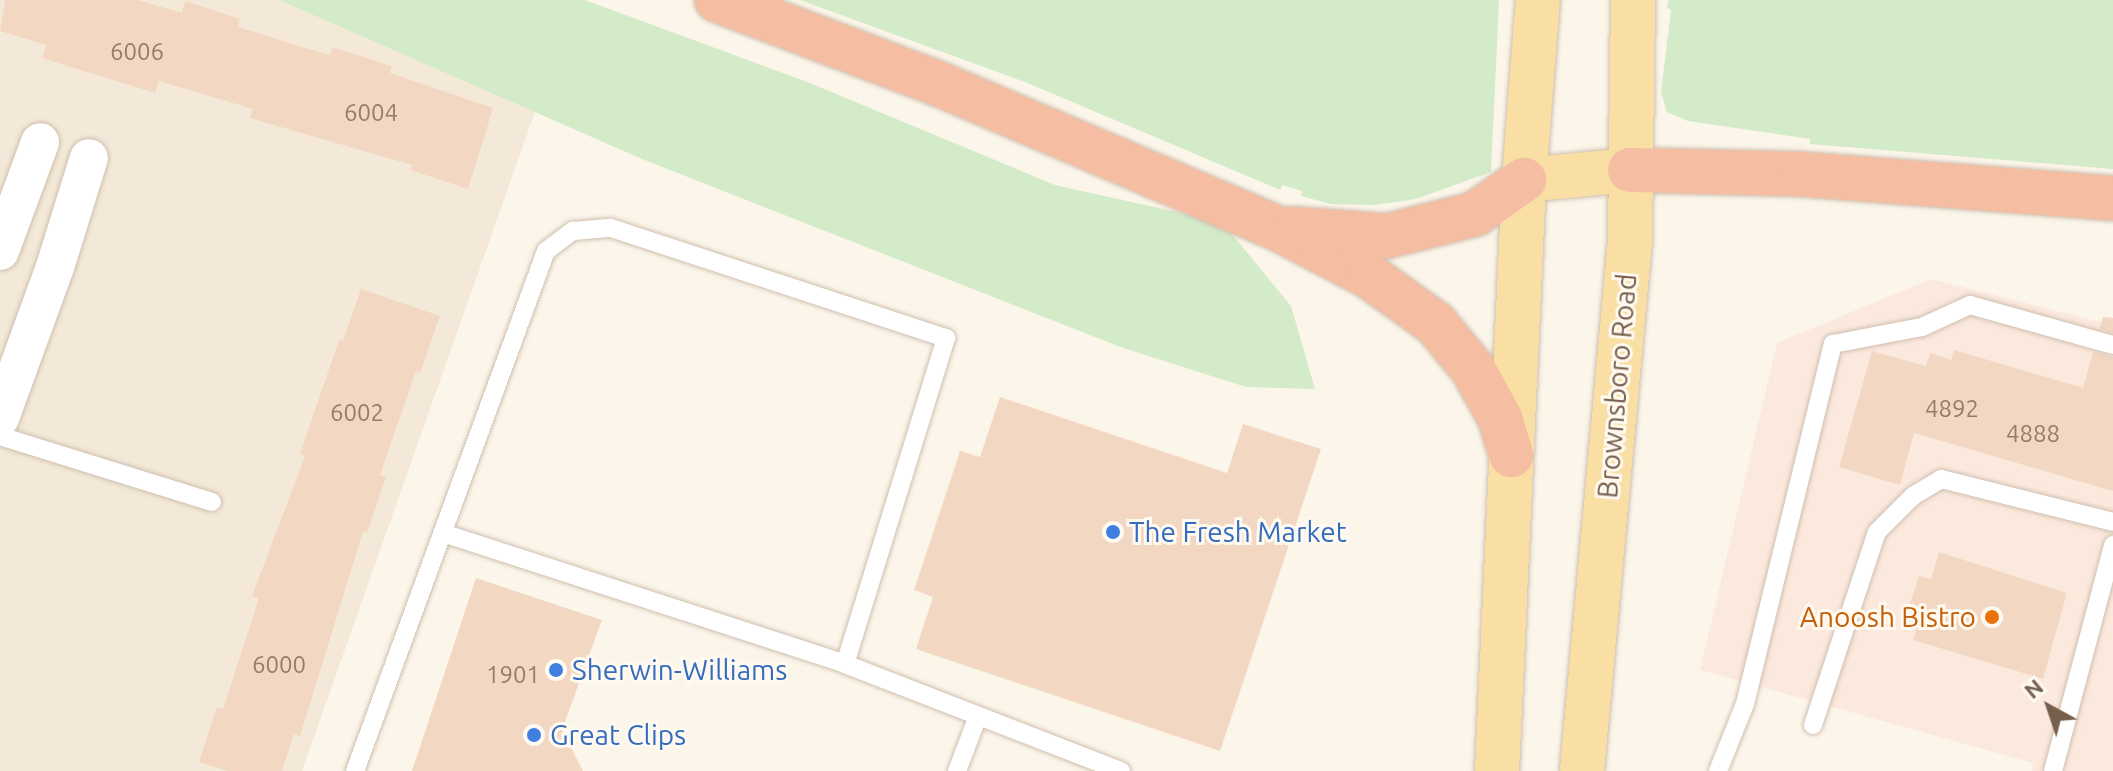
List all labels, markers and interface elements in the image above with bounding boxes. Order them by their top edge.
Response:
house number: 6006 [110,38,164,66]
house number: 6004 [344,99,398,127]
street label: Brownsboro Road [1590,272,1644,500]
house number: 4892 [1925,395,1979,423]
house number: 6002 [330,399,384,427]
house number: 4888 [2006,420,2060,448]
place label: The Fresh Market [1129,515,1347,549]
marker: The Fresh Market [1104,523,1122,541]
place label: Anoosh Bistro [1800,600,1976,634]
marker: Anoosh Bistro [1983,608,2001,626]
house number: 6000 [252,651,306,679]
place label: Sherwin-Williams [572,653,787,687]
house number: 1901 [486,661,540,689]
marker: Sherwin-Williams [547,661,565,679]
north arrow [2009,667,2089,747]
text: N [2019,673,2048,703]
place label: Great Clips [550,718,686,752]
marker: Great Clips [525,726,543,744]

